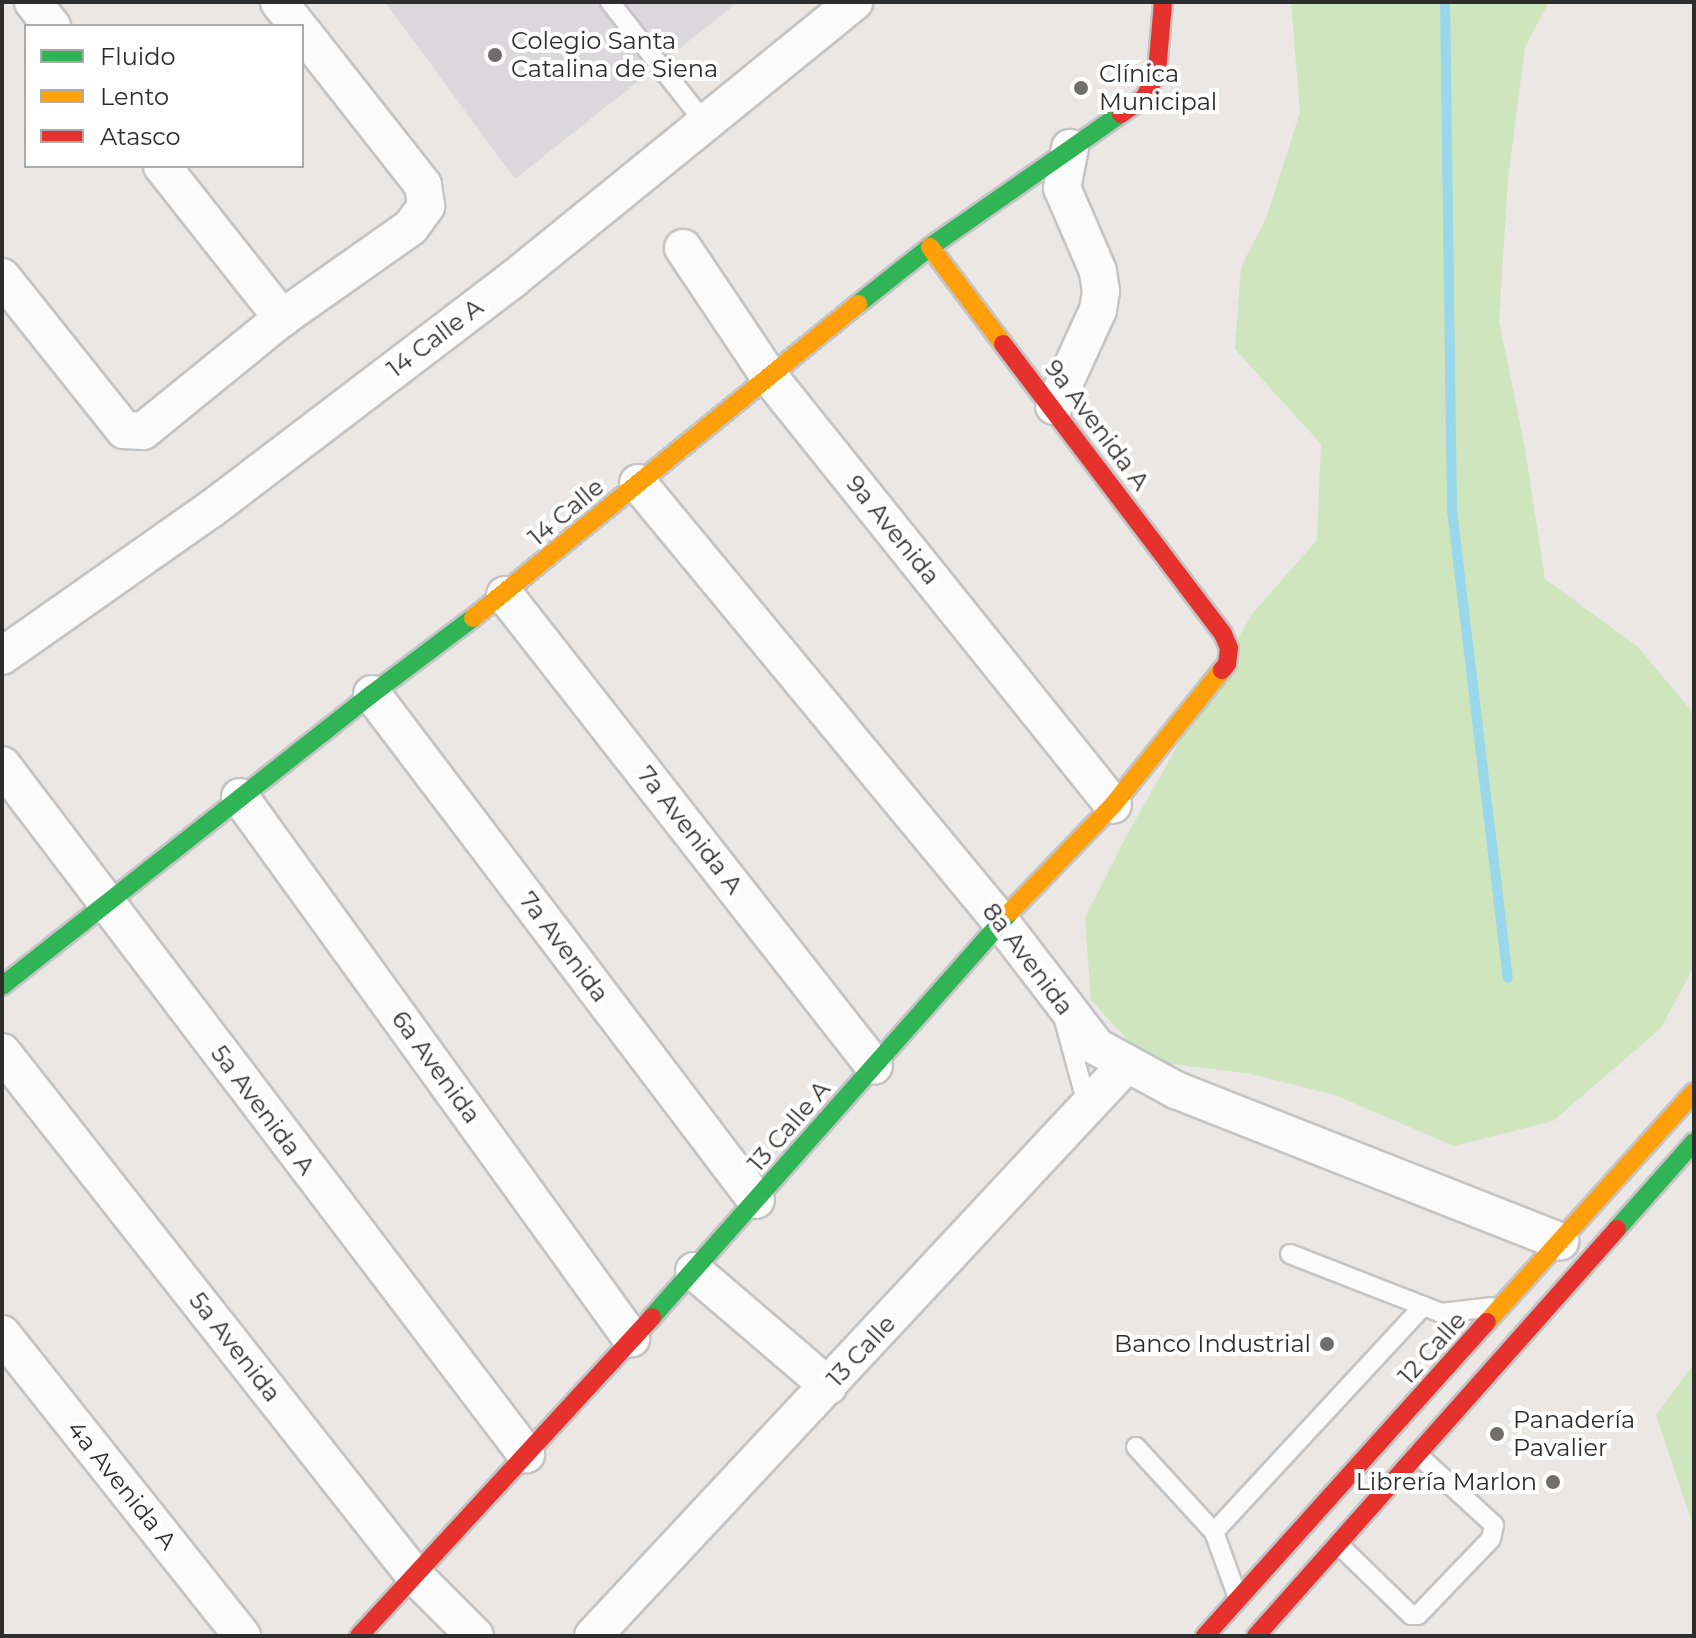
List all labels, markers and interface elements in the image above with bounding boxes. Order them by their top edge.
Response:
legend [24,24,304,168]
place label: Colegio Santa Catalina de Siena [511,27,718,83]
text: Fluido [100,42,176,71]
marker: Colegio Santa Catalina de Siena [486,46,504,64]
place label: Clínica Municipal [1099,60,1217,116]
marker: Clínica Municipal [1070,77,1092,99]
text: Lento [100,82,169,111]
text: Atasco [100,122,181,151]
street label: 14 Calle A [381,293,489,383]
street label: 9a Avenida A [1039,354,1155,496]
street label: 9a Avenida [840,470,946,590]
street label: 14 Calle [523,472,609,552]
street label: 7a Avenida A [631,760,749,900]
street label: 7a Avenida [513,886,615,1008]
street label: 8a Avenida [977,897,1079,1021]
street label: 6a Avenida [386,1005,486,1129]
street label: 5a Avenida A [205,1040,321,1180]
street label: 13 Calle A [742,1075,836,1177]
street label: 5a Avenida [183,1287,287,1407]
street label: 12 Calle [1392,1306,1472,1390]
street label: 13 Calle [821,1309,901,1393]
place label: Banco Industrial [1114,1330,1311,1358]
marker: Banco Industrial [1318,1335,1336,1353]
place label: Panadería Pavalier [1513,1406,1635,1462]
street label: 4a Avenida A [61,1415,183,1555]
marker: Panadería Pavalier [1488,1425,1506,1443]
place label: Librería Marlon [1356,1468,1537,1496]
marker: Librería Marlon [1544,1473,1562,1491]

